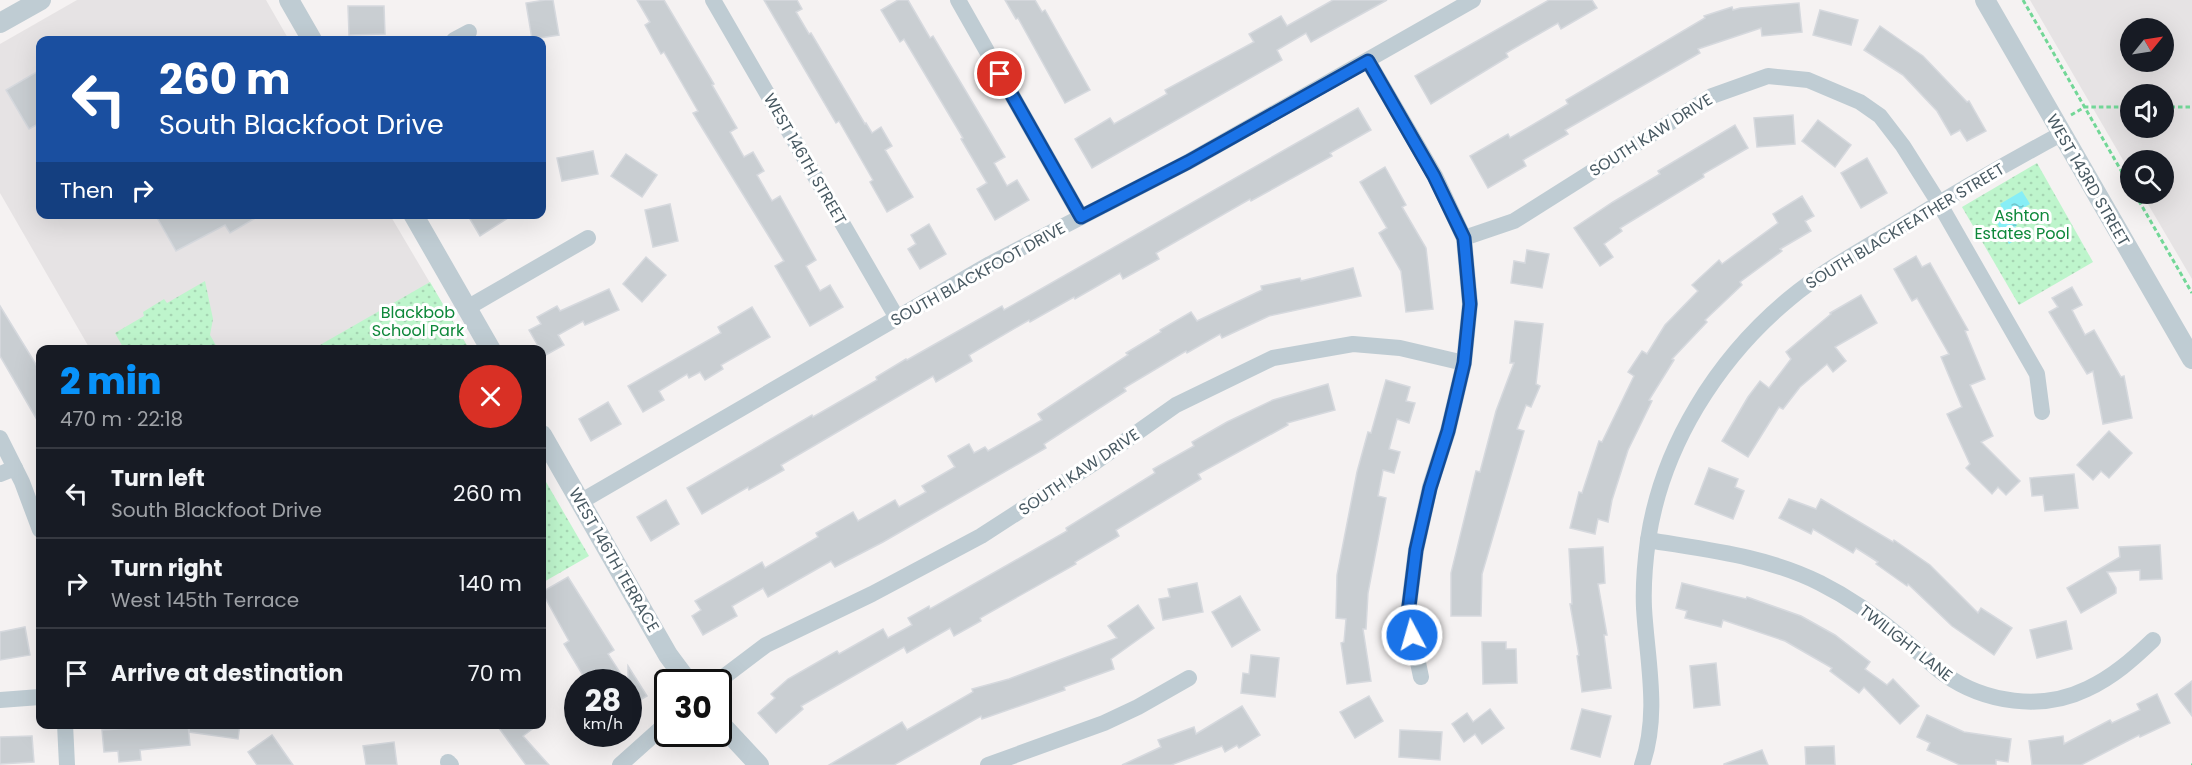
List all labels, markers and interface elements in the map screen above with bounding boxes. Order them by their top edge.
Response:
north arrow [2120,18,2174,72]
map controls [2120,18,2174,204]
pin [974,48,1025,99]
text: 260 m [159,50,291,109]
icon: arrive [983,57,1016,90]
icon: left [60,60,138,138]
button: sound [2120,84,2174,138]
street label: SOUTH KAW DRIVE [1585,88,1717,182]
street label: WEST 146TH STREET [758,89,852,229]
text: South Blackfoot Drive [159,106,444,143]
street label: WEST 143RD STREET [2041,110,2135,251]
button: search [2120,150,2174,204]
street label: SOUTH BLACKFEATHER STREET [1801,157,2009,295]
icon: right [126,174,159,207]
text: Then [60,175,114,206]
park label: Ashton Estates Pool [1974,204,2070,245]
street label: SOUTH BLACKFOOT DRIVE [887,216,1069,332]
park label: Blackbob School Park [372,301,465,342]
text: 2 min [60,356,162,407]
button: close [459,365,522,428]
text: 470 m · 22:18 [60,405,183,433]
street label: SOUTH KAW DRIVE [1014,423,1144,521]
text: Turn left [111,463,205,494]
icon: left [60,477,93,510]
text: 260 m [453,478,522,509]
street label: WEST 146TH TERRACE [563,484,665,636]
text: South Blackfoot Drive [111,496,322,524]
text: Turn right [111,553,222,584]
icon: right [60,567,93,600]
text: 140 m [459,568,522,599]
text: West 145th Terrace [111,586,299,614]
street label: TWILIGHT LANE [1855,599,1957,687]
position arrow [1380,603,1444,667]
icon: arrive [60,657,93,690]
text: Arrive at destination [111,658,343,689]
text: 70 m [468,658,522,689]
speed limit sign: 30 [654,669,732,747]
text: 28 [585,679,621,722]
text: km/h [583,713,623,734]

